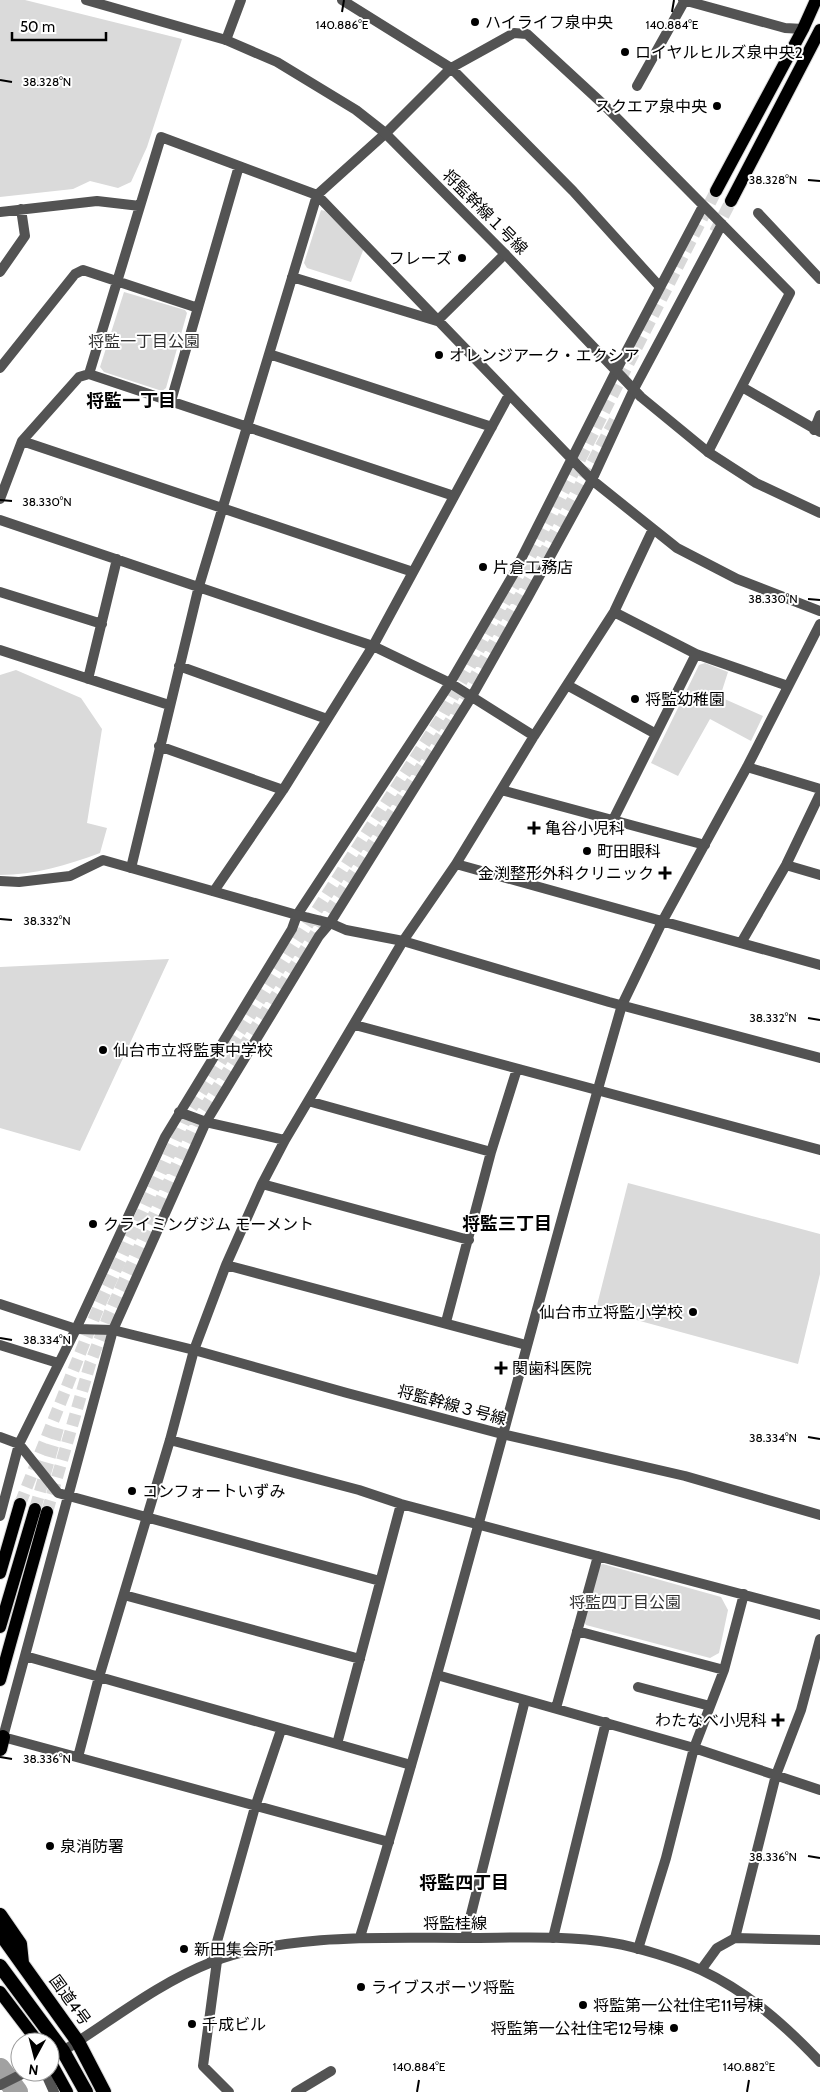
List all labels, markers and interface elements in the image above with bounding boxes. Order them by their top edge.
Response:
scale bar [12,10,106,42]
place label: ハイライフ泉中央 [485,13,613,32]
marker: ハイライフ泉中央 [469,16,481,28]
text: 140.886°E [316,17,369,32]
text: 140.884°E [646,17,699,32]
text: 50 m [20,18,55,36]
place label: ロイヤルヒルズ泉中央2 [635,43,803,62]
marker: ロイヤルヒルズ泉中央2 [619,46,631,58]
text: 38.328°N [23,74,71,89]
place label: スクエア泉中央 [595,97,707,116]
marker: スクエア泉中央 [711,100,723,112]
street label: 将監幹線１号線 [439,166,531,258]
text: 38.328°N [749,172,797,187]
place label: フレーズ [389,249,452,268]
marker: フレーズ [456,252,468,264]
park label: 将監一丁目公園 [88,332,200,351]
place label: オレンジアーク・エクシア [449,346,640,365]
marker: オレンジアーク・エクシア [433,349,445,361]
district label: 将監一丁目 [86,390,176,412]
text: 38.330°N [22,494,72,509]
place label: 片倉工務店 [493,558,573,577]
marker: 片倉工務店 [477,561,489,573]
text: 38.330°N [748,591,798,606]
place label: 将監幼稚園 [645,690,725,709]
marker: 将監幼稚園 [629,693,641,705]
place label: 亀谷小児科 [545,819,625,838]
marker: 亀谷小児科 [527,821,541,835]
place label: 町田眼科 [597,842,661,861]
marker: 町田眼科 [581,845,593,857]
place label: 金渕整形外科クリニック [478,864,654,883]
marker: 金渕整形外科クリニック [658,866,672,880]
text: 38.332°N [23,913,71,928]
text: 38.332°N [749,1010,797,1025]
place label: 仙台市立将監東中学校 [113,1041,273,1060]
marker: 仙台市立将監東中学校 [97,1044,109,1056]
district label: 将監三丁目 [462,1213,552,1235]
place label: クライミングジム モーメント [103,1215,314,1234]
marker: クライミングジム モーメント [87,1218,99,1230]
place label: 仙台市立将監小学校 [539,1303,683,1322]
marker: 仙台市立将監小学校 [687,1306,699,1318]
text: 38.334°N [23,1332,71,1347]
place label: 関歯科医院 [512,1359,592,1378]
marker: 関歯科医院 [494,1361,508,1375]
street label: 将監幹線３号線 [395,1381,509,1429]
text: 38.334°N [749,1430,797,1445]
place label: コンフォートいずみ [142,1482,286,1501]
marker: コンフォートいずみ [126,1485,138,1497]
park label: 将監四丁目公園 [569,1593,681,1612]
place label: わたなべ小児科 [655,1711,767,1730]
marker: わたなべ小児科 [771,1713,785,1727]
text: 38.336°N [23,1751,71,1766]
place label: 泉消防署 [60,1837,124,1856]
marker: 泉消防署 [44,1840,56,1852]
text: 38.336°N [749,1849,797,1864]
district label: 将監四丁目 [419,1872,509,1894]
street label: 将監桂線 [423,1914,487,1933]
place label: 新田集会所 [194,1940,274,1959]
marker: 新田集会所 [178,1943,190,1955]
street label: 国道4号 [45,1971,95,2029]
place label: ライブスポーツ将監 [371,1978,515,1997]
marker: ライブスポーツ将監 [355,1981,367,1993]
place label: 将監第一公社住宅11号棟 [593,1996,763,2015]
marker: 将監第一公社住宅11号棟 [577,1999,589,2011]
place label: 千成ビル [202,2015,266,2034]
marker: 千成ビル [186,2018,198,2030]
place label: 将監第一公社住宅12号棟 [490,2019,664,2038]
marker: 将監第一公社住宅12号棟 [668,2022,680,2034]
north arrow [10,2032,60,2082]
text: 140.884°E [393,2059,446,2074]
text: 140.882°E [723,2059,776,2074]
text: N [27,2060,39,2079]

